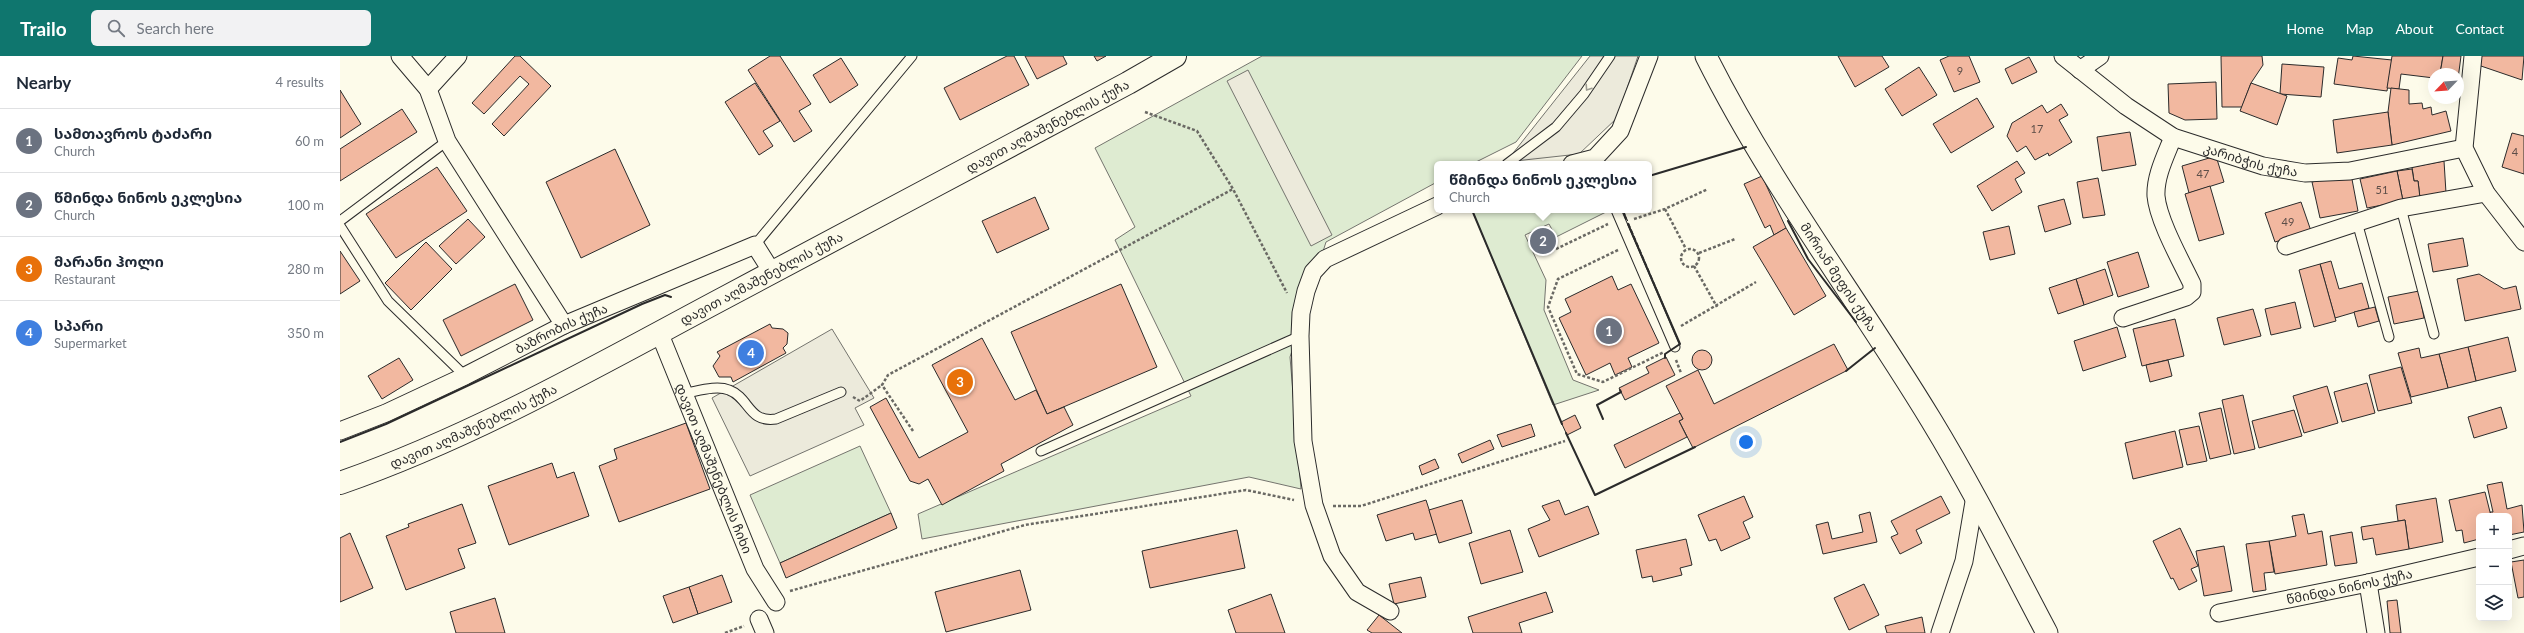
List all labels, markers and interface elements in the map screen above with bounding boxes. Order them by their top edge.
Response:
search box [91,10,371,46]
text: Trailo [20,17,67,40]
icon: search [105,17,127,39]
text: Search here [137,19,214,37]
text: Home [2286,20,2324,37]
text: Map [2346,20,2373,37]
text: About [2395,20,2433,37]
text: Contact [2455,20,2504,37]
house number: 9 [1957,64,1963,77]
north arrow [2428,68,2464,104]
text: Nearby [16,72,71,93]
text: 4 results [276,74,324,90]
street label: დავით აღმაშენებლის ქუჩა [963,76,1132,177]
one-way arrow [1586,84,1593,91]
house number: 17 [2031,122,2043,135]
text: სამთავროს ტაძარი [54,124,212,142]
text: 1 [25,133,33,149]
text: 60 m [295,133,324,149]
street label: კარიბჭის ქუჩა [2202,139,2299,180]
text: Church [54,143,95,159]
house number: 4 [2512,145,2519,158]
popup [1434,161,1652,213]
house number: 47 [2197,167,2209,180]
text: წმინდა ნინოს ეკლესია [1449,170,1637,188]
house number: 51 [2376,183,2388,196]
text: წმინდა ნინოს ეკლესია [54,188,242,206]
text: Church [1449,189,1490,205]
text: 2 [25,197,33,213]
text: 100 m [287,197,324,213]
text: Church [54,207,95,223]
house number: 49 [2282,215,2294,228]
street label: მირიან მეფის ქუჩა [1797,219,1881,334]
pin: 2 [1530,226,1556,256]
street label: დავით აღმაშენებლის ქუჩა [677,228,845,329]
text: მარანი ჰოლი [54,252,164,270]
text: 3 [25,261,33,277]
text: 280 m [287,261,324,277]
text: Restaurant [54,271,116,287]
street label: ბაზრობის ქუჩა [512,300,610,357]
text: სპარი [54,316,103,334]
pin: 1 [1596,316,1622,346]
text: 4 [25,325,33,341]
text: 350 m [287,325,324,341]
text: Supermarket [54,335,127,351]
pin: 4 [738,338,764,368]
pin: 3 [947,367,973,397]
street label: დავით აღმაშენებლის ქუჩა [387,380,559,473]
street label: დავით აღმაშენებლის ჩიხი [672,381,756,556]
your location [1736,432,1756,452]
map controls [2476,513,2512,621]
button: + [2476,513,2512,549]
button: − [2476,549,2512,585]
street label: წმინდა ნინოს ქუჩა [2285,565,2414,607]
button: layers [2476,585,2512,621]

